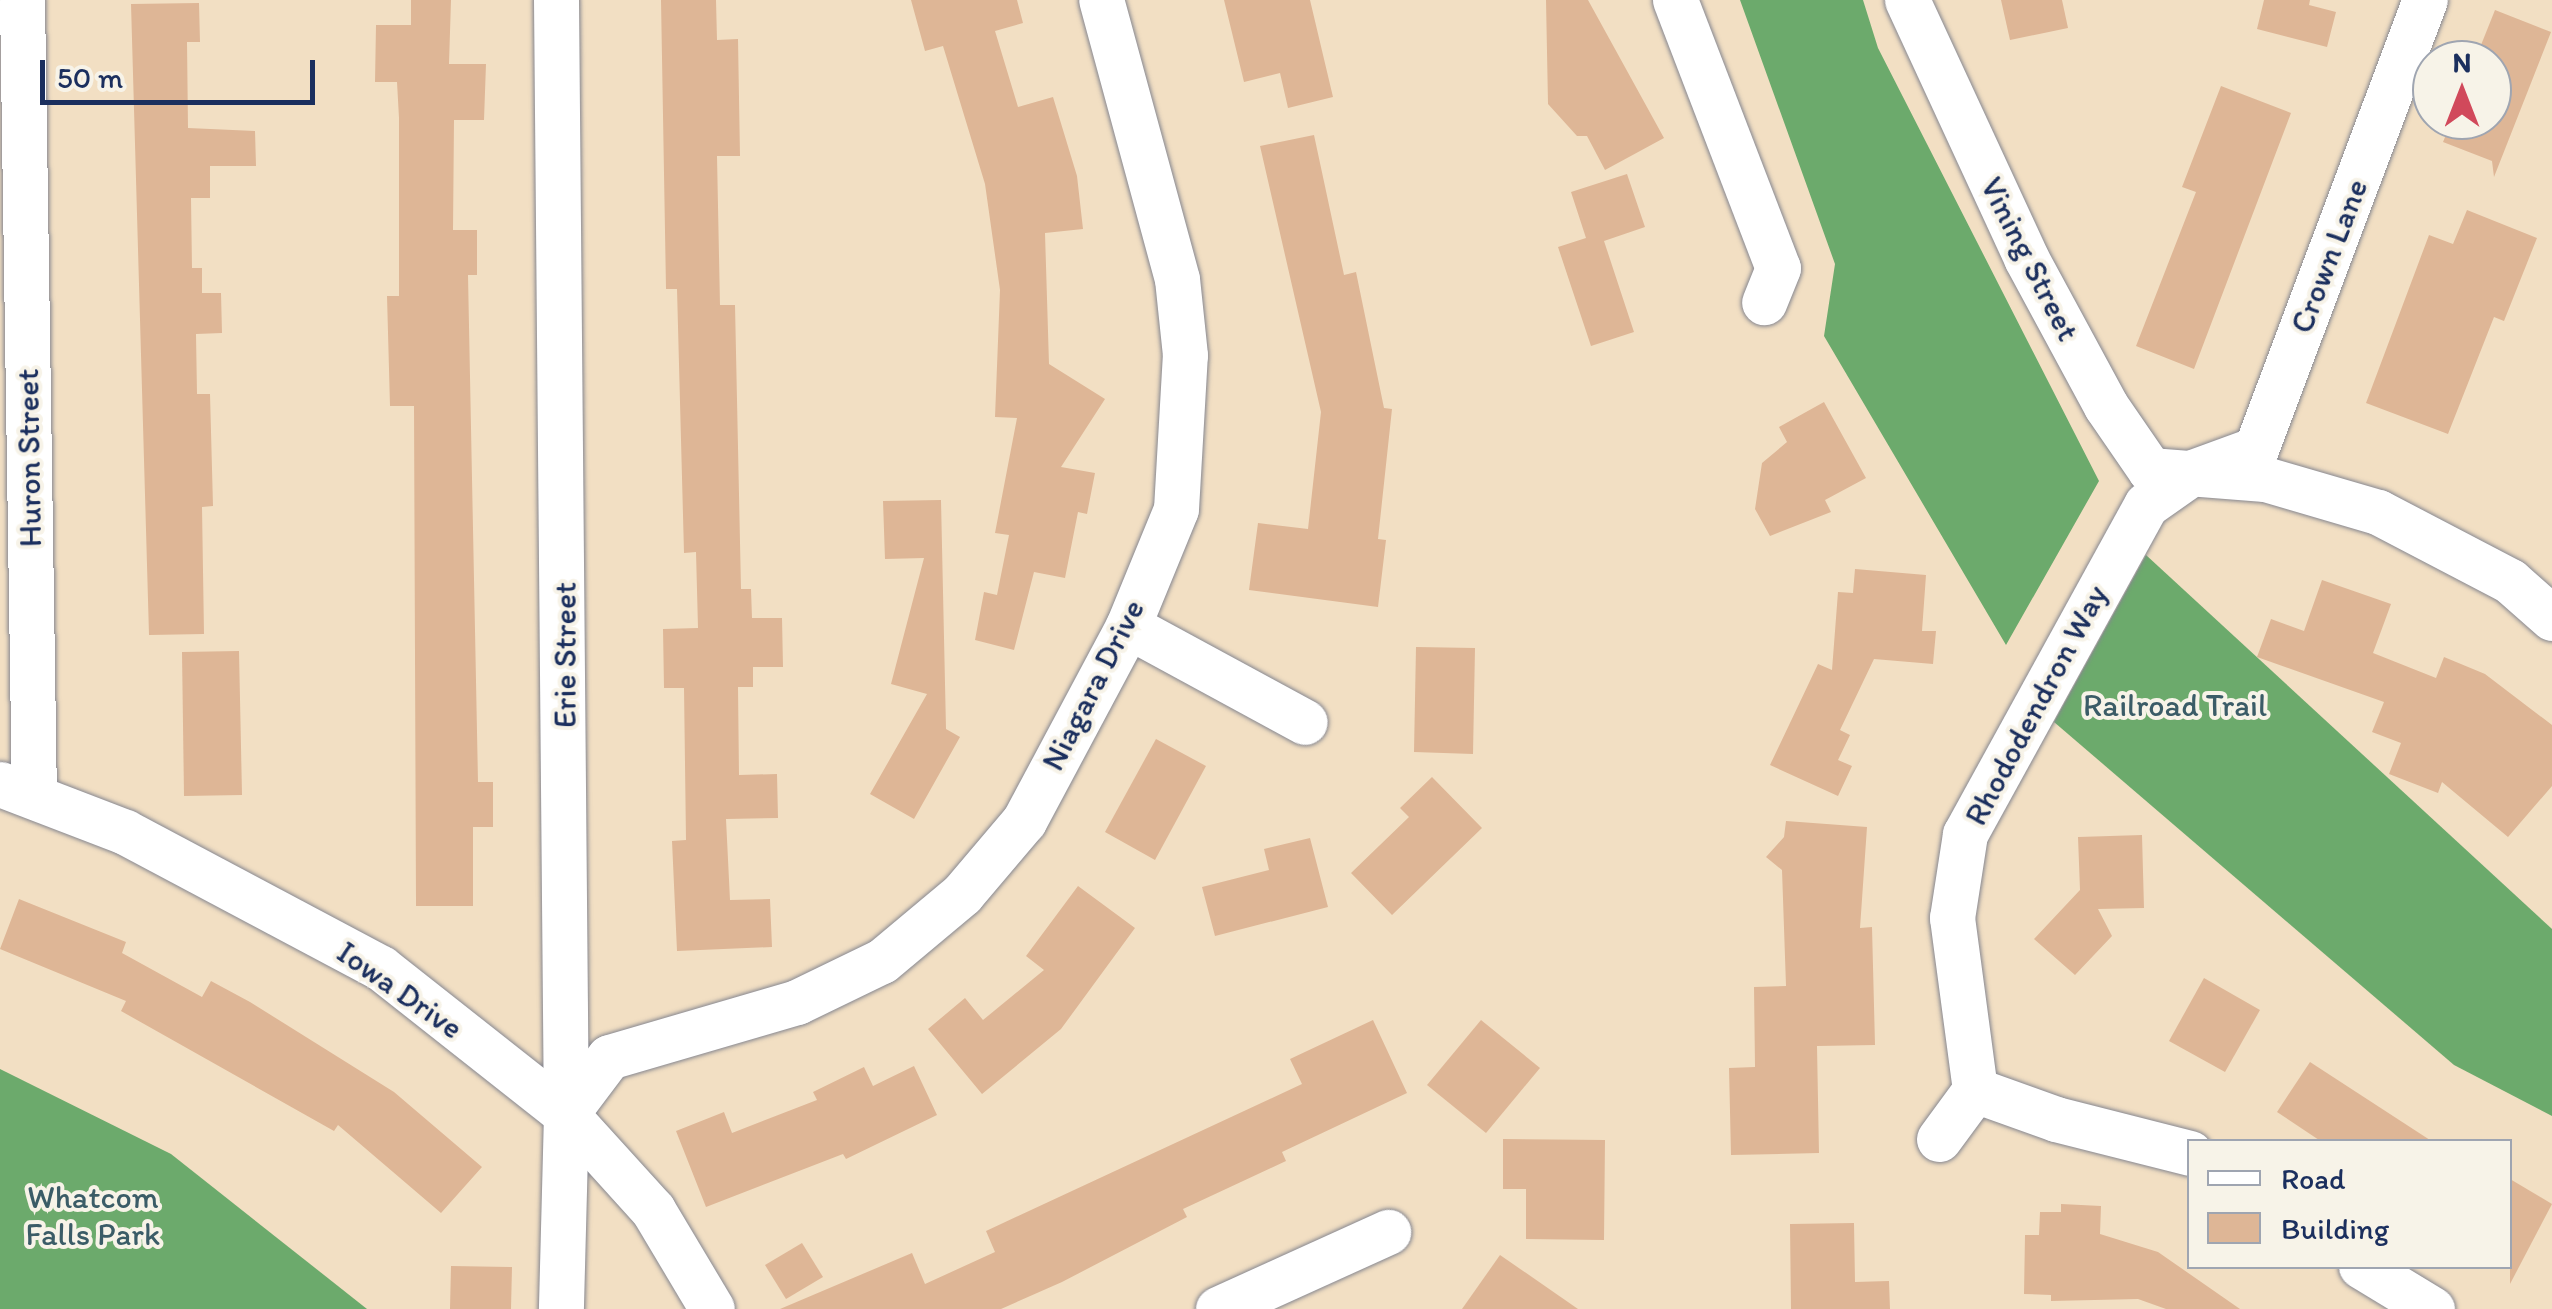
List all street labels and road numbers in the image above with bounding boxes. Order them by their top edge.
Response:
street label: Vining Street [1972,171,2088,347]
street label: Crown Lane [2282,173,2376,339]
street label: Huron Street [8,369,50,547]
street label: Rhododendron Way [1957,578,2115,832]
street label: Erie Street [546,582,584,728]
street label: Niagara Drive [1034,593,1152,777]
street label: Iowa Drive [330,933,470,1047]

